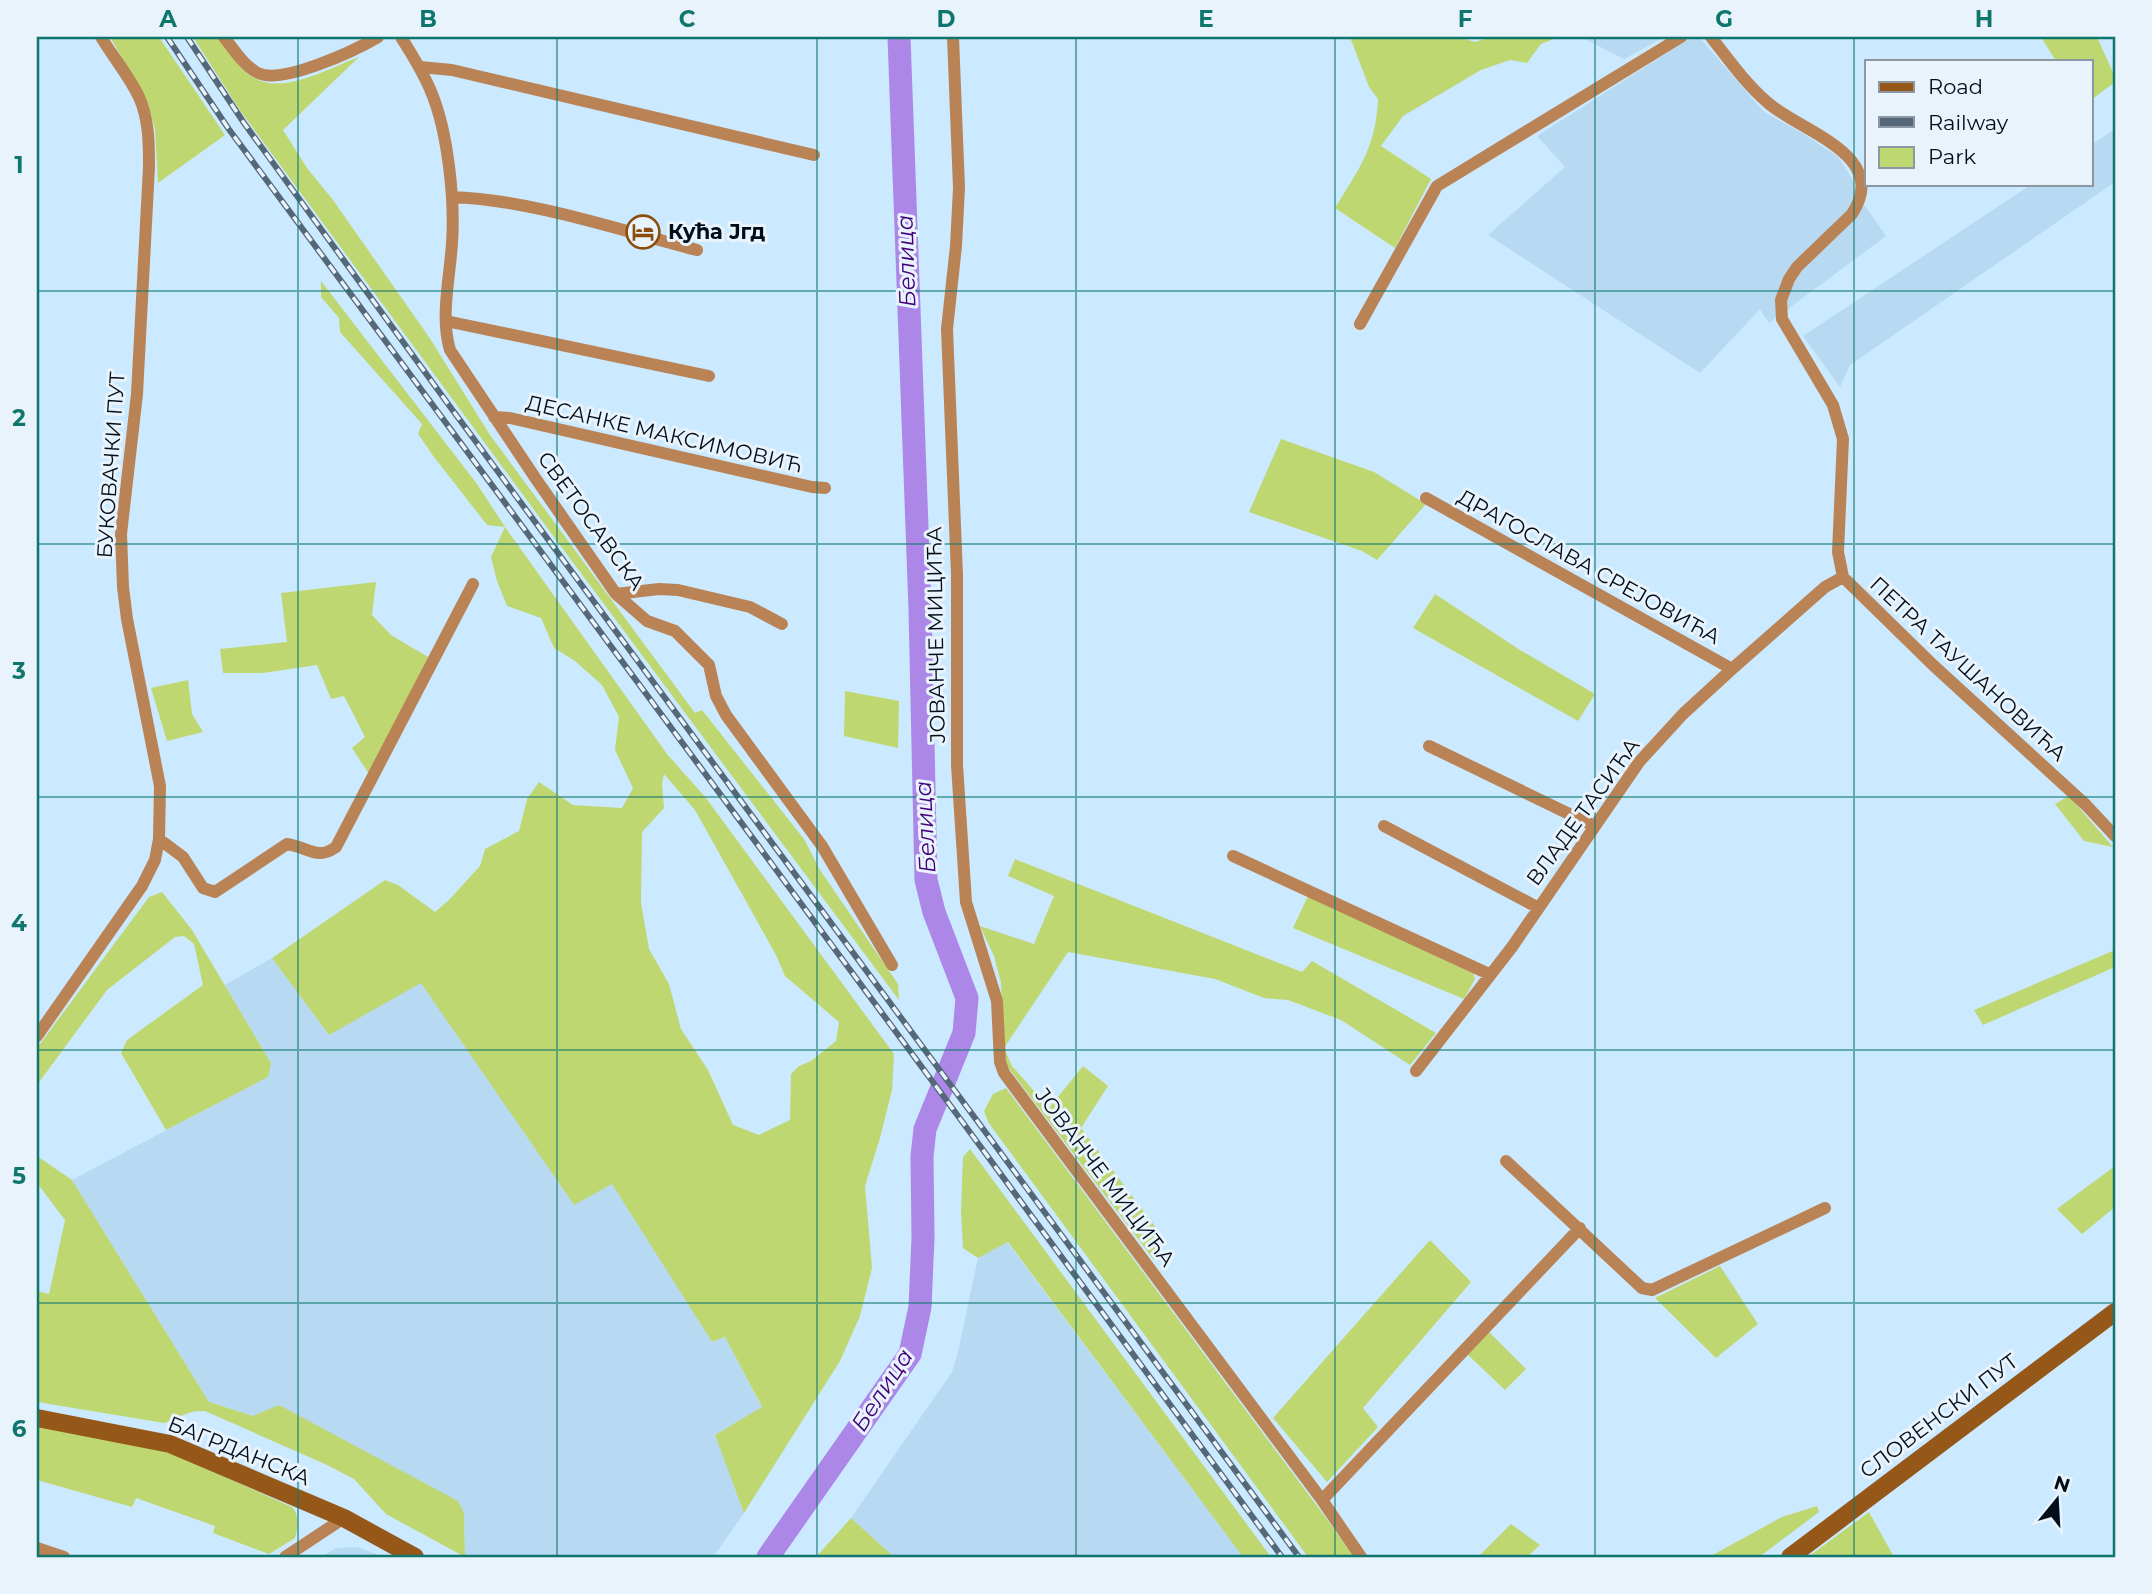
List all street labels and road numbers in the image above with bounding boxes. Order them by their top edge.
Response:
street label: БУКОВАЧКИ ПУТ [92,370,130,559]
street label: ДЕСАНКЕ МАКСИМОВИЋ [524,390,805,477]
street label: СВЕТОСАВСКА [533,446,650,595]
street label: ДРАГОСЛАВА СРЕЈОВИЋА [1454,484,1725,649]
street label: ЈОВАНЧЕ МИЦИЋА [921,526,950,744]
street label: ПЕТРА ТАУШАНОВИЋА [1865,571,2072,766]
street label: ВЛАДЕ ТАСИЋА [1521,733,1645,890]
street label: ЈОВАНЧЕ МИЦИЋА [1030,1082,1181,1271]
street label: СЛОВЕНСКИ ПУТ [1855,1348,2023,1483]
street label: БАГРДАНСКА [164,1411,314,1491]

